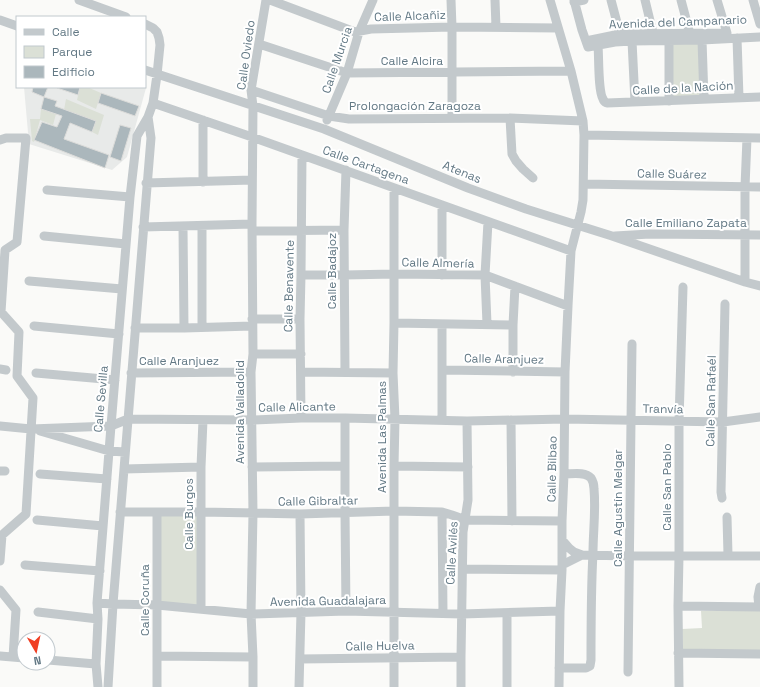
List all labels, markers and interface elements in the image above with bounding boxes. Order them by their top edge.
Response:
street label: Calle Alcañiz [374,7,446,25]
street label: Avenida del Campanario [609,12,747,32]
legend [16,16,146,88]
street label: Calle Oviedo [233,19,259,91]
text: Calle [52,24,80,40]
street label: Calle Murcia [318,24,356,96]
text: Parque [52,44,92,60]
street label: Calle Alcira [381,53,443,69]
text: Edificio [52,64,95,80]
street label: Calle de la Nación [632,77,734,99]
street label: Prolongación Zaragoza [349,98,481,114]
street label: Calle Cartagena [320,142,412,188]
street label: Atenas [440,157,484,187]
street label: Calle Suárez [637,165,707,183]
street label: Calle Emiliano Zapata [625,215,747,231]
street label: Calle Badajoz [324,233,340,309]
street label: Calle Benavente [280,240,298,332]
street label: Calle Almería [401,254,475,272]
street label: Calle Aranjuez [464,350,544,368]
street label: Calle Aranjuez [139,353,219,369]
street label: Calle San Rafaél [702,355,720,447]
street label: Avenida Valladolid [232,360,248,464]
street label: Calle Sevilla [90,365,112,433]
street label: Avenida Las Palmas [374,381,390,493]
street label: Calle Alicante [258,398,336,416]
street label: Tranvía [642,401,684,417]
street label: Calle Bilbao [543,436,561,502]
street label: Calle San Pablo [659,443,675,531]
street label: Calle Agustín Melgar [610,449,626,567]
street label: Calle Burgos [181,478,197,550]
street label: Calle Gibraltar [278,492,359,510]
street label: Calle Avilés [442,521,462,585]
street label: Calle Coruña [137,564,153,636]
street label: Avenida Guadalajara [270,592,386,610]
north arrow [16,631,56,671]
street label: Calle Huelva [345,637,415,655]
text: N [33,653,42,668]

